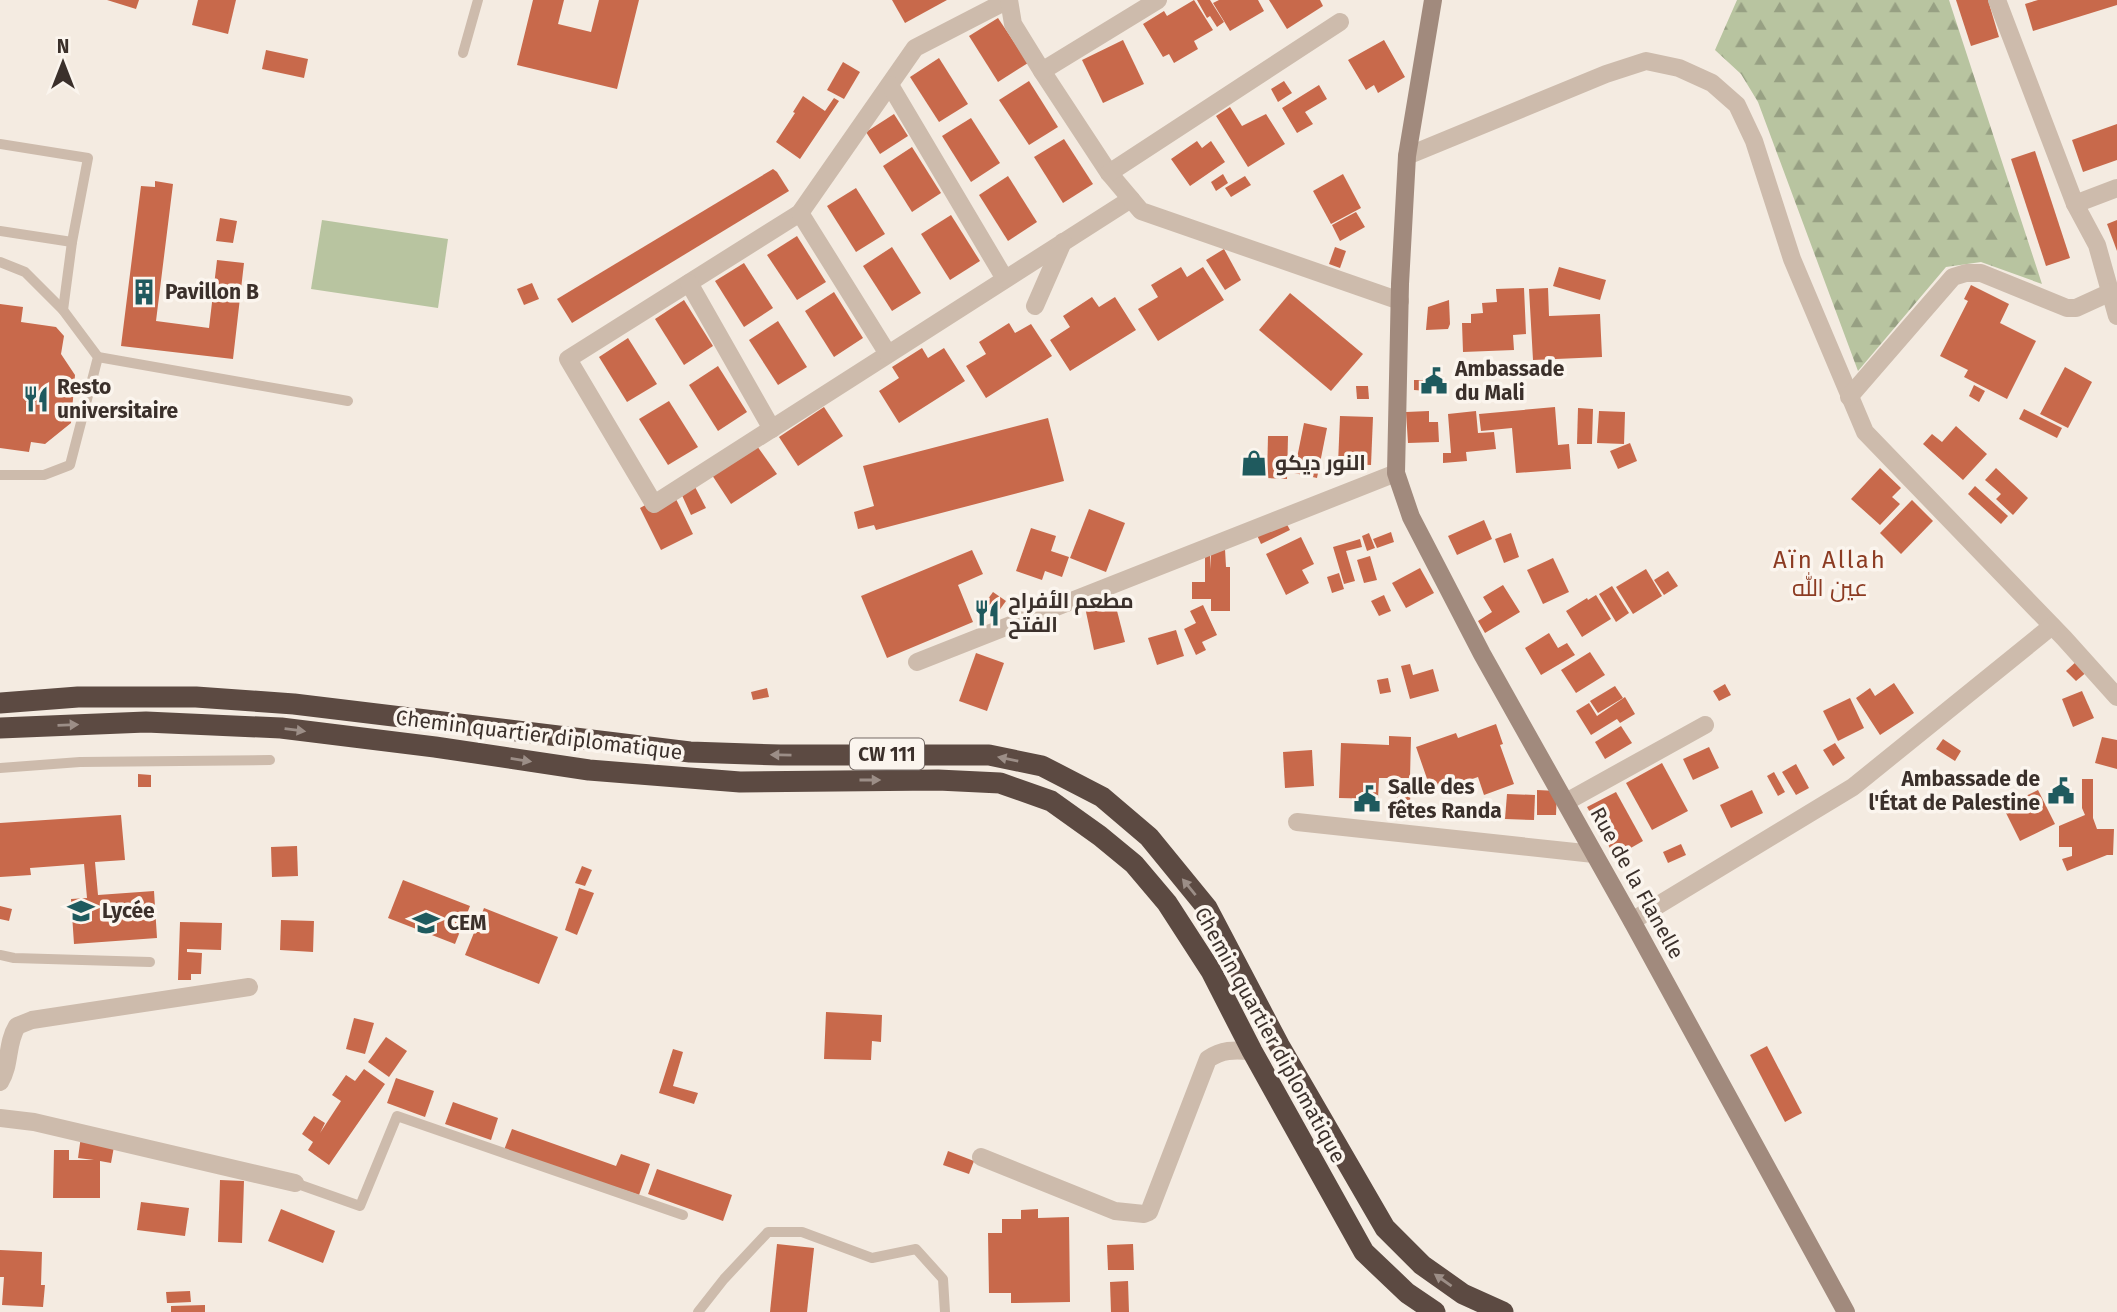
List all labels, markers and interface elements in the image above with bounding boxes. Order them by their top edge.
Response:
north arrow [28,28,98,98]
text: N [57,35,69,58]
building icon: Pavillon B [129,277,159,307]
place label: Pavillon B [165,279,259,305]
place label: Ambassade du Mali [1454,356,1565,406]
public building icon: Ambassade du Mali [1419,366,1449,396]
place label: Resto universitaire [57,374,179,424]
restaurant icon: Resto universitaire [21,384,51,414]
shop icon: النور ديكو [1239,448,1269,478]
place label: النور ديكو [1275,450,1366,476]
district label: Aïn Allah عين الله [1773,546,1887,602]
place label: مطعم الأفراح الفتح [1008,588,1134,639]
restaurant icon: مطعم الأفراح الفتح [972,598,1002,628]
street label: Chemin quartier diplomatique [394,705,684,765]
one-way arrow [57,720,79,731]
one-way arrow [285,724,307,735]
road number: CW 111 [850,738,924,769]
one-way arrow [770,749,792,760]
one-way arrow [997,754,1019,765]
one-way arrow [510,755,532,766]
place label: Ambassade de l'État de Palestine [1868,766,2040,816]
one-way arrow [859,774,881,786]
place label: Salle des fêtes Randa [1388,774,1502,824]
public building icon: Ambassade de l'État de Palestine [2046,776,2076,806]
public building icon: Salle des fêtes Randa [1352,784,1382,814]
street label: Rue de la Flanelle [1585,803,1689,963]
one-way arrow [1182,878,1197,895]
school or university icon: Lycée [66,896,96,926]
place label: Lycée [102,898,155,924]
street label: Chemin quartier diplomatique [1189,903,1351,1167]
school or university icon: CEM [411,908,441,938]
place label: CEM [447,910,487,936]
one-way arrow [1434,1273,1452,1287]

